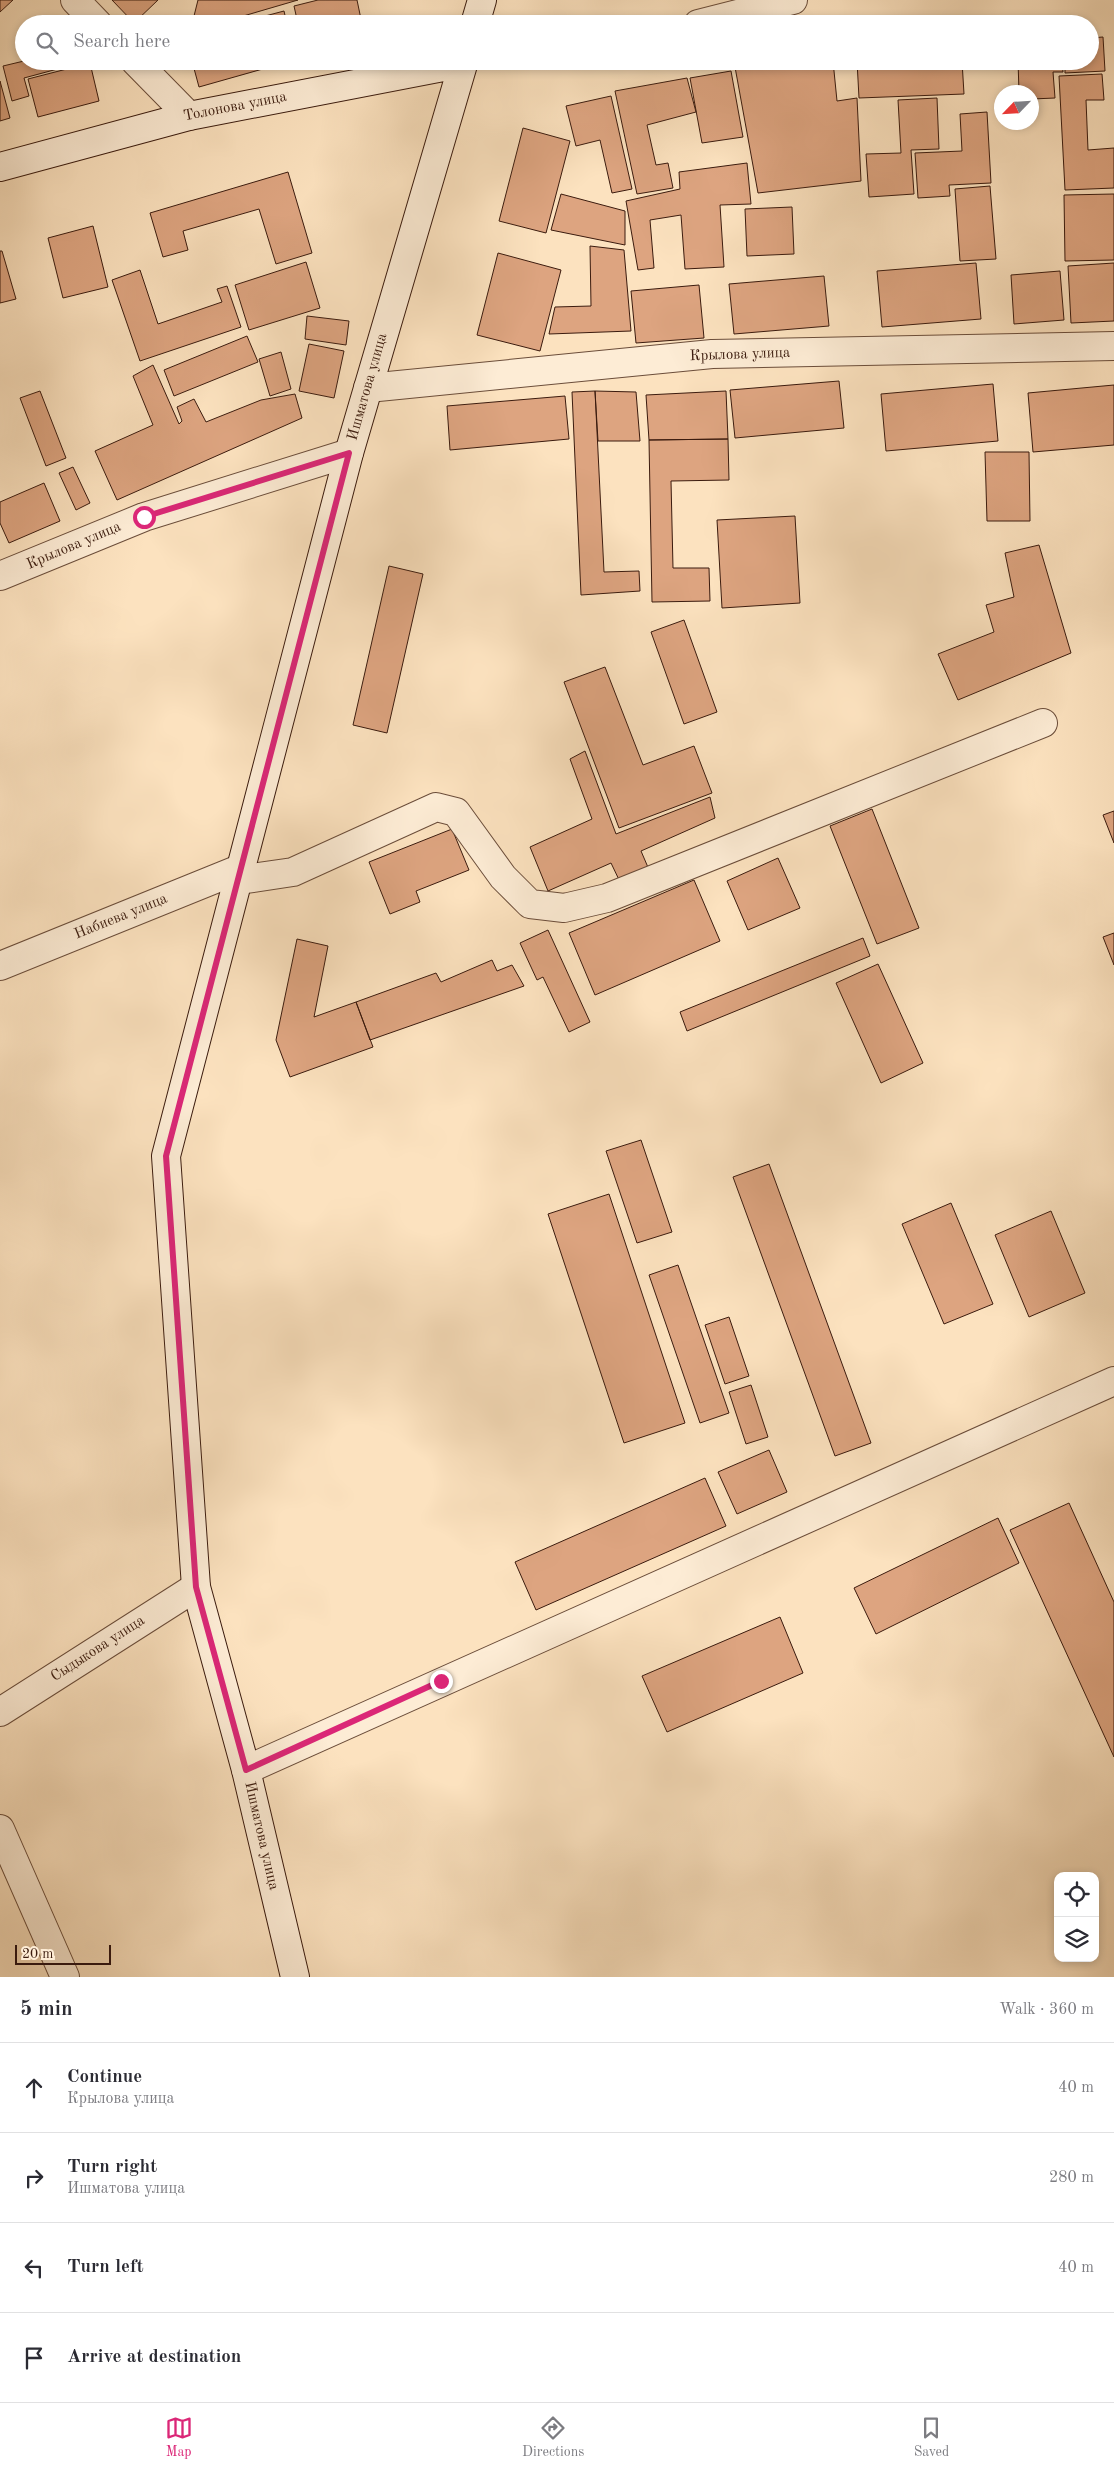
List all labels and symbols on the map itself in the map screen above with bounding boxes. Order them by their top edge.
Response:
north arrow [994,85,1039,130]
street label: Толонова улица [182,90,289,124]
street label: Ишматова улица [346,331,391,442]
street label: Крылова улица [689,346,791,364]
route start [133,506,156,529]
street label: Крылова улица [25,519,124,573]
street label: Набиева улица [72,891,170,942]
street label: Сыдыкова улица [48,1613,148,1685]
route end [430,1670,453,1693]
street label: Ишматова улица [241,1780,281,1892]
scale bar [15,1942,111,1965]

